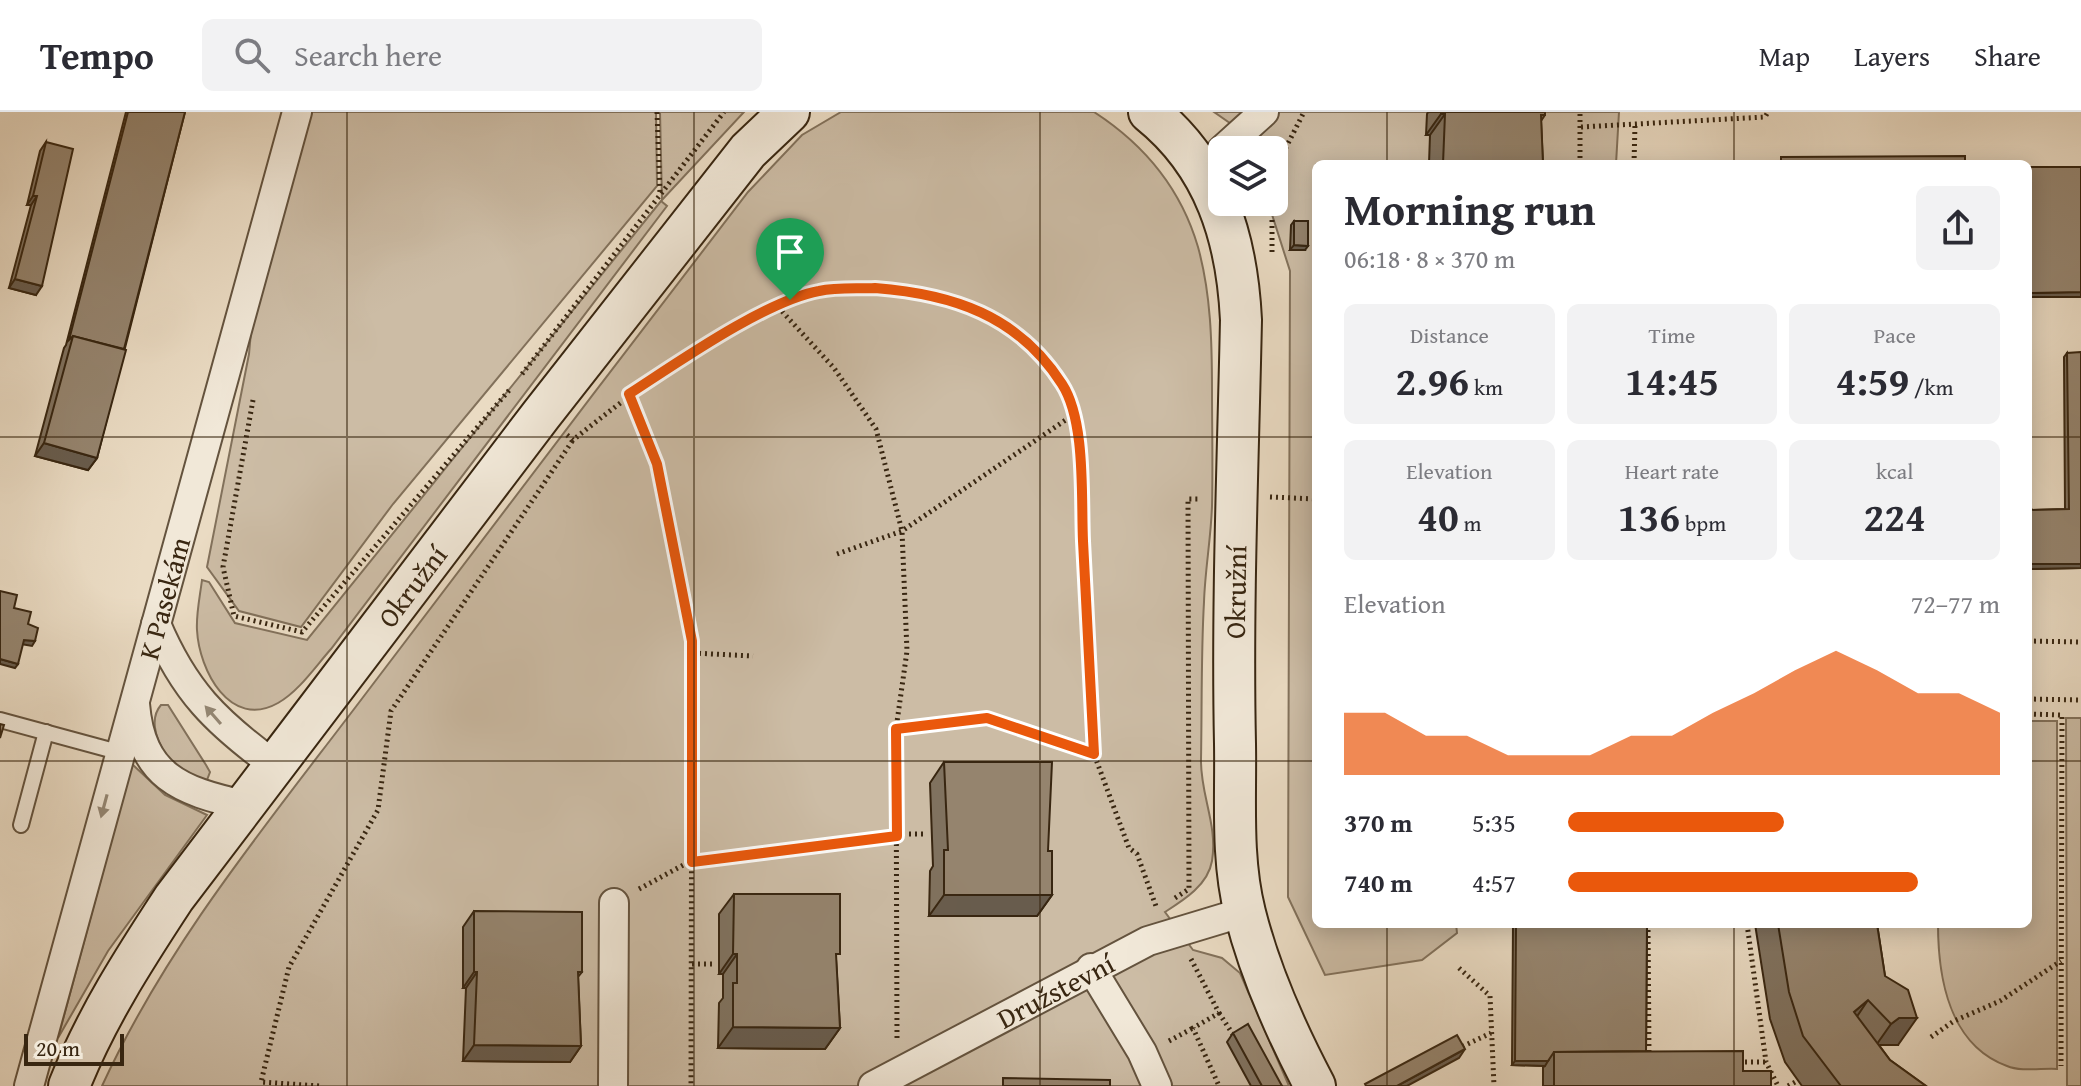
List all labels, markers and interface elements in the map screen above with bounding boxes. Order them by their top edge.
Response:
search box [202,19,762,91]
text: Tempo [40,27,154,83]
icon: search [230,33,274,77]
text: Search here [294,33,442,77]
text: Map [1759,35,1810,76]
text: Layers [1854,35,1930,76]
text: Share [1974,35,2041,76]
map controls [1208,136,1288,216]
button: layers [1208,136,1288,216]
text: Morning run [1344,177,1595,241]
button: share [1916,186,2000,270]
pin [756,218,824,300]
icon: arrive [768,230,812,274]
text: 06:18 · 8 × 370 m [1344,239,1515,278]
text: Distance [1410,319,1489,351]
text: Time [1649,319,1695,351]
text: Pace [1874,319,1916,351]
text: 2.96 [1396,351,1469,410]
text: 14:45 [1625,351,1719,410]
text: 4:59 [1836,351,1909,410]
text: km [1469,371,1503,403]
text: /km [1909,371,1954,403]
text: Elevation [1406,455,1492,487]
text: Heart rate [1625,455,1719,487]
text: kcal [1876,455,1913,487]
text: 40 [1417,487,1459,546]
text: 136 [1618,487,1680,546]
text: 224 [1864,487,1926,546]
text: m [1459,507,1481,539]
text: bpm [1680,507,1726,539]
street label: K Pasekám [127,532,200,664]
street label: Okružní [367,535,457,635]
street label: Okružní [1214,544,1256,639]
text: Elevation [1344,584,1446,623]
text: 72–77 m [1911,584,2000,623]
one-way arrow [205,706,222,726]
one-way arrow [97,794,109,819]
text: 370 m [1344,803,1412,842]
text: 5:35 [1472,803,1516,842]
text: 740 m [1344,863,1412,902]
text: 4:57 [1472,863,1516,902]
street label: Družstevní [989,941,1122,1038]
scale bar [24,1030,124,1066]
text: 20 m [36,1032,80,1064]

